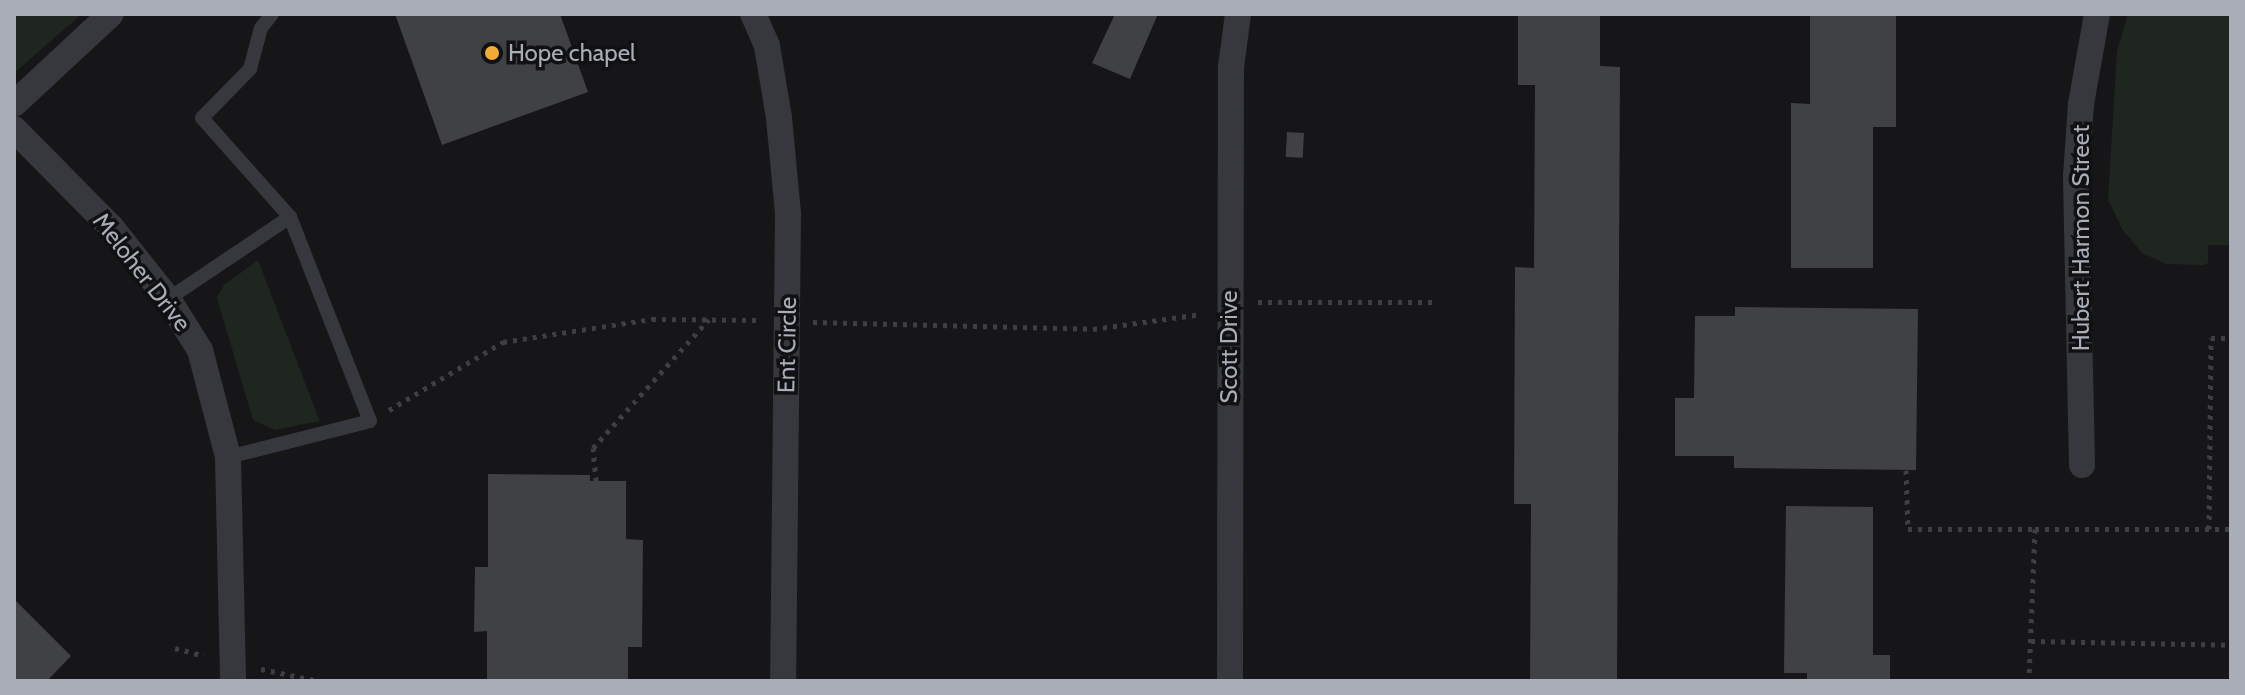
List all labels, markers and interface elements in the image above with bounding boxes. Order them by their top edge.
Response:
place label: Hope chapel [508,39,636,67]
marker: Hope chapel [483,44,501,62]
street label: Hubert Harmon Street [2067,125,2095,351]
street label: Meloher Drive [87,207,197,337]
street label: Scott Drive [1215,290,1243,404]
street label: Ent Circle [772,297,802,393]

